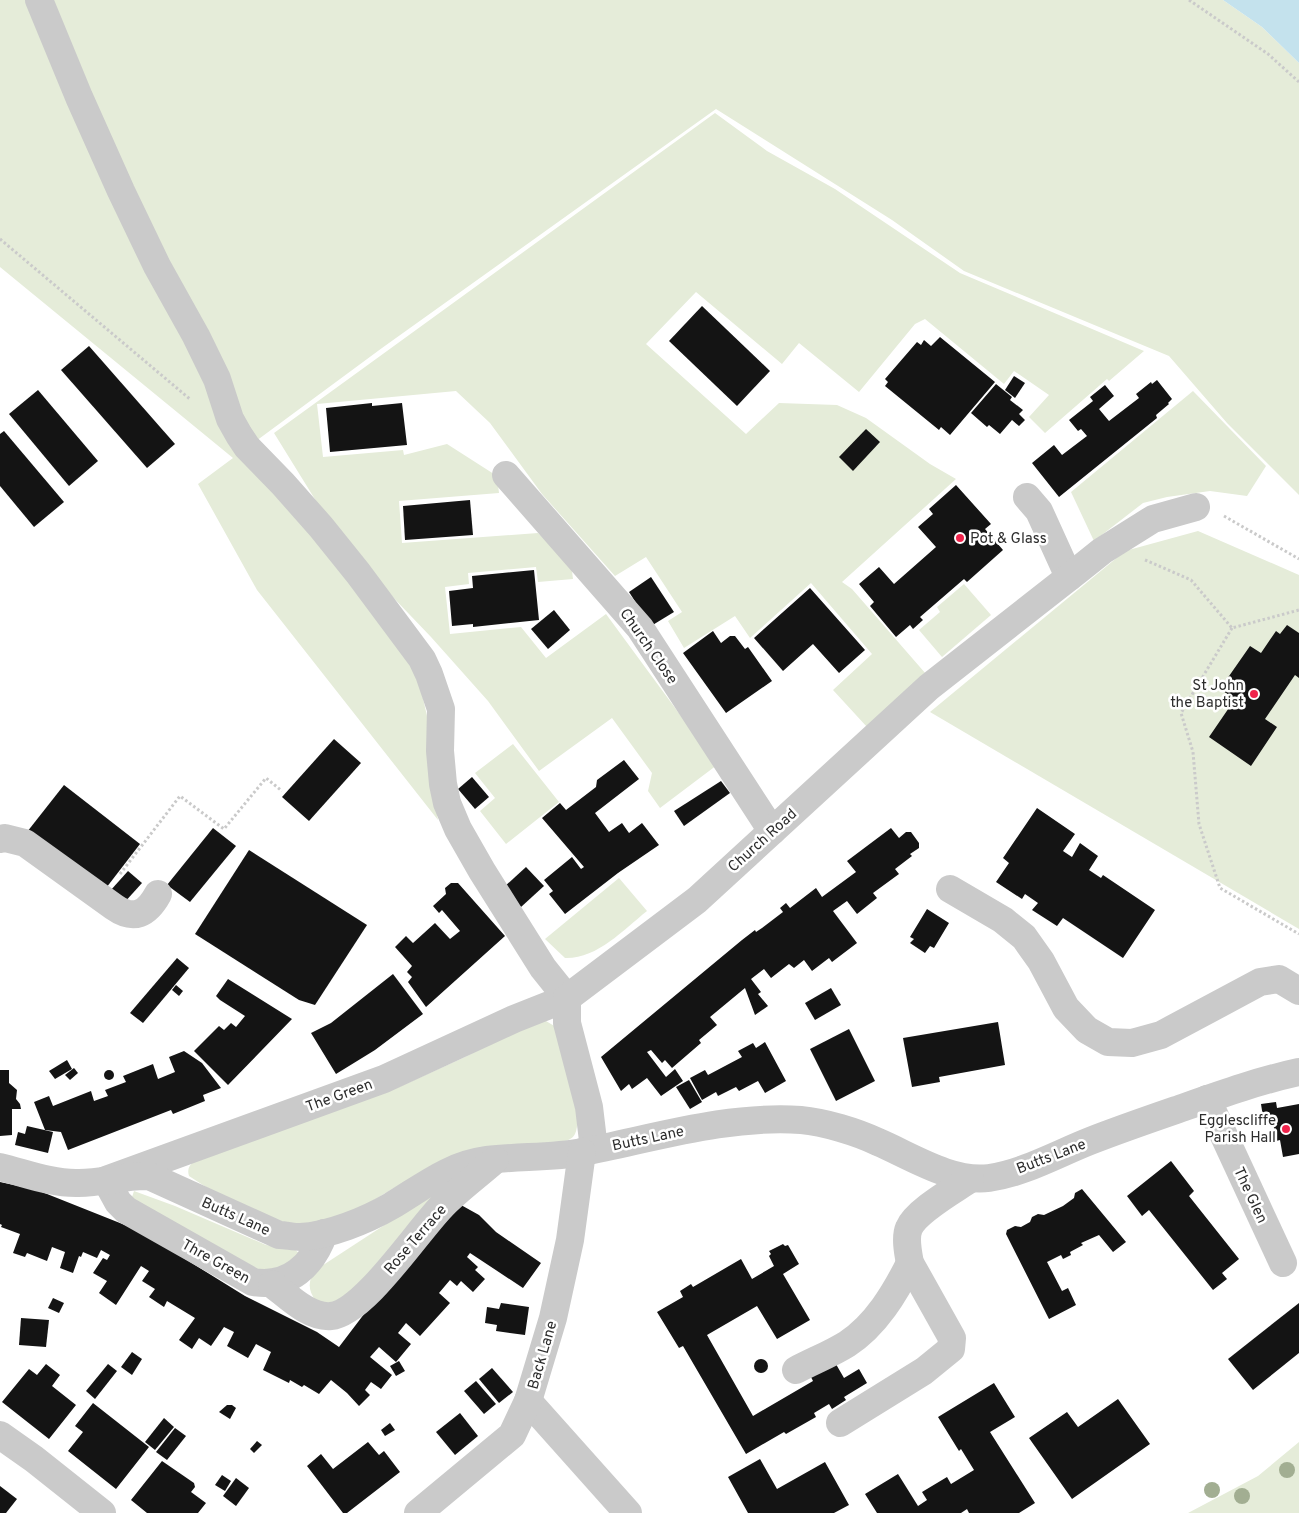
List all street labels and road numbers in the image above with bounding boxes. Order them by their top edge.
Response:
street label: Church Close [615,605,681,689]
street label: Church Road [725,805,801,877]
street label: The Green [303,1076,376,1117]
street label: Butts Lane [611,1123,686,1156]
street label: Butts Lane [1014,1135,1089,1179]
street label: The Glen [1228,1164,1271,1227]
street label: Butts Lane [198,1194,273,1241]
street label: Rose Terrace [381,1201,452,1279]
street label: Thre Green [178,1236,253,1289]
street label: Back Lane [525,1319,562,1392]

